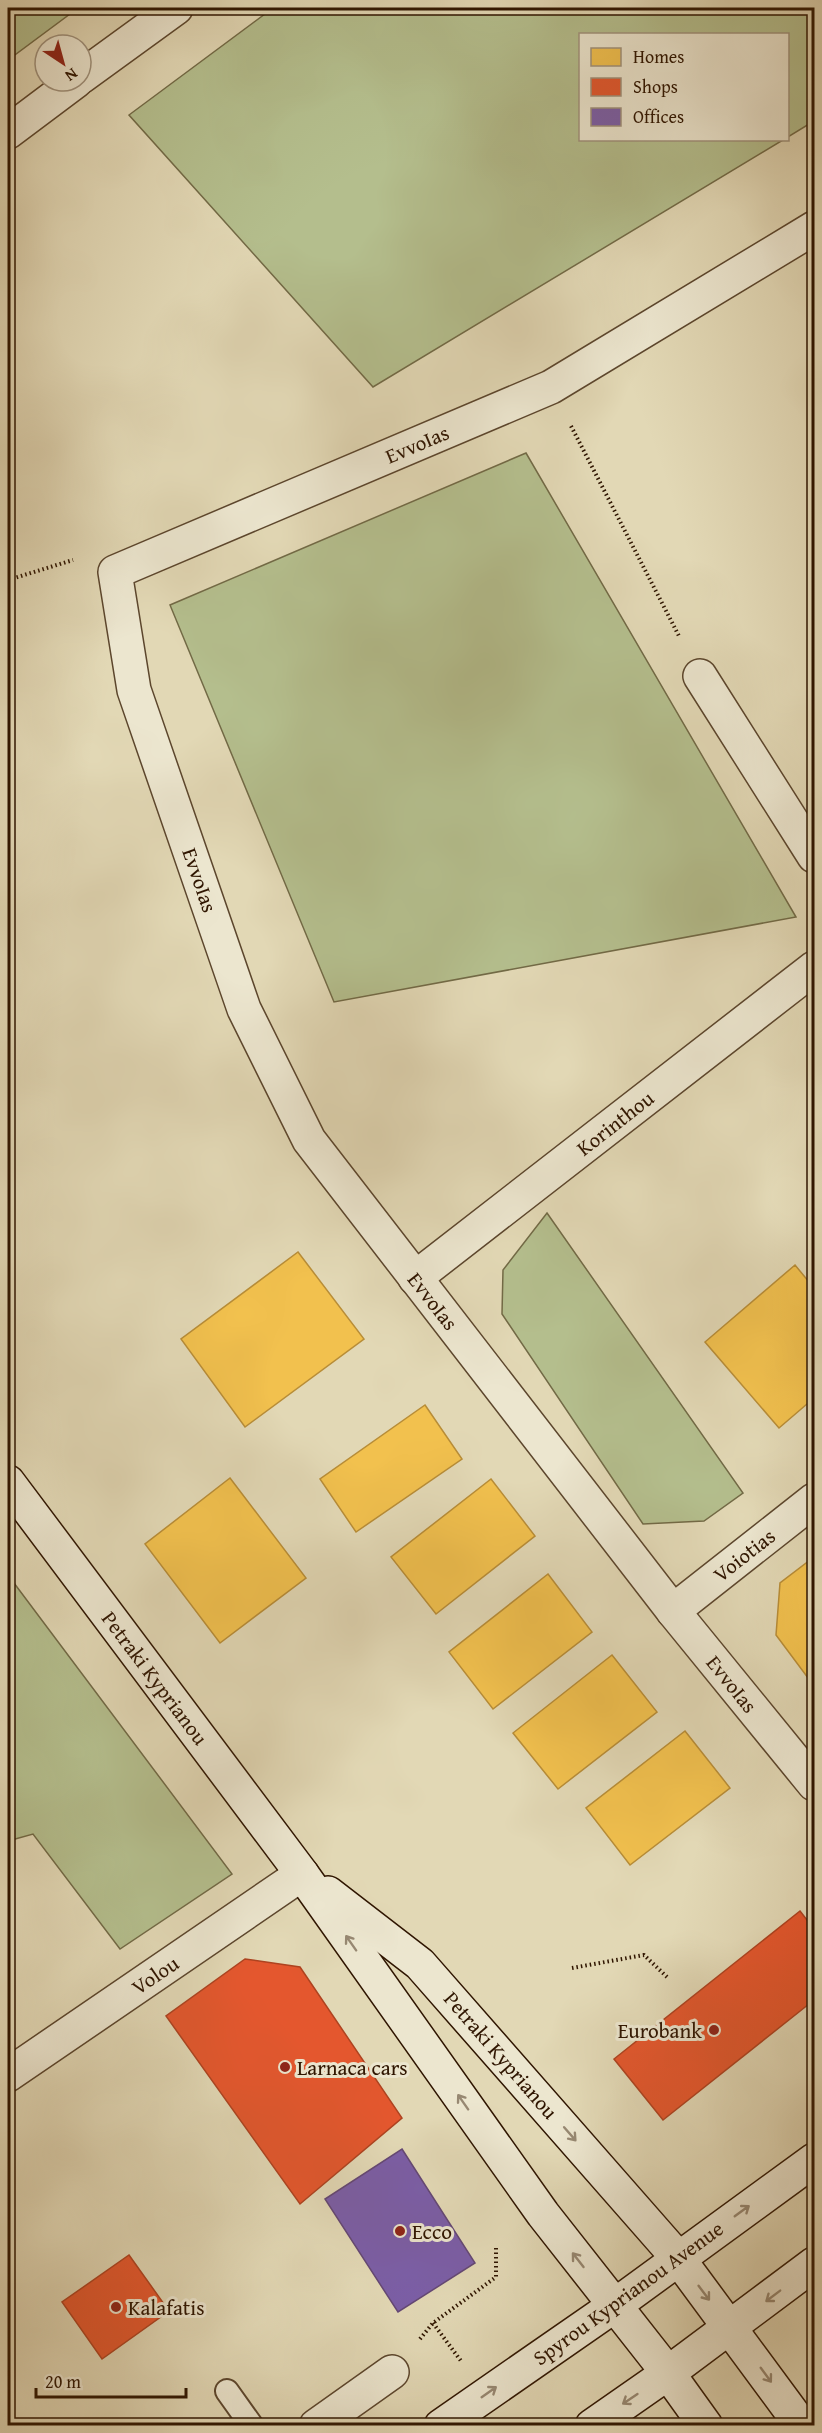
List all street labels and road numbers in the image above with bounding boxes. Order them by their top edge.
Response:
street label: EvvoIas [380,417,454,471]
street label: EvvoIas [175,843,225,917]
street label: Korinthou [570,1082,661,1163]
street label: EvvoIas [400,1265,466,1337]
street label: Voiotias [706,1521,782,1589]
street label: Petraki Kyprianou [94,1605,216,1752]
street label: EvvoIas [699,1648,765,1720]
street label: Volou [125,1947,185,2002]
street label: Petraki Kyprianou [437,1984,566,2126]
street label: Spyrou Kyprianou Avenue [526,2213,730,2373]

